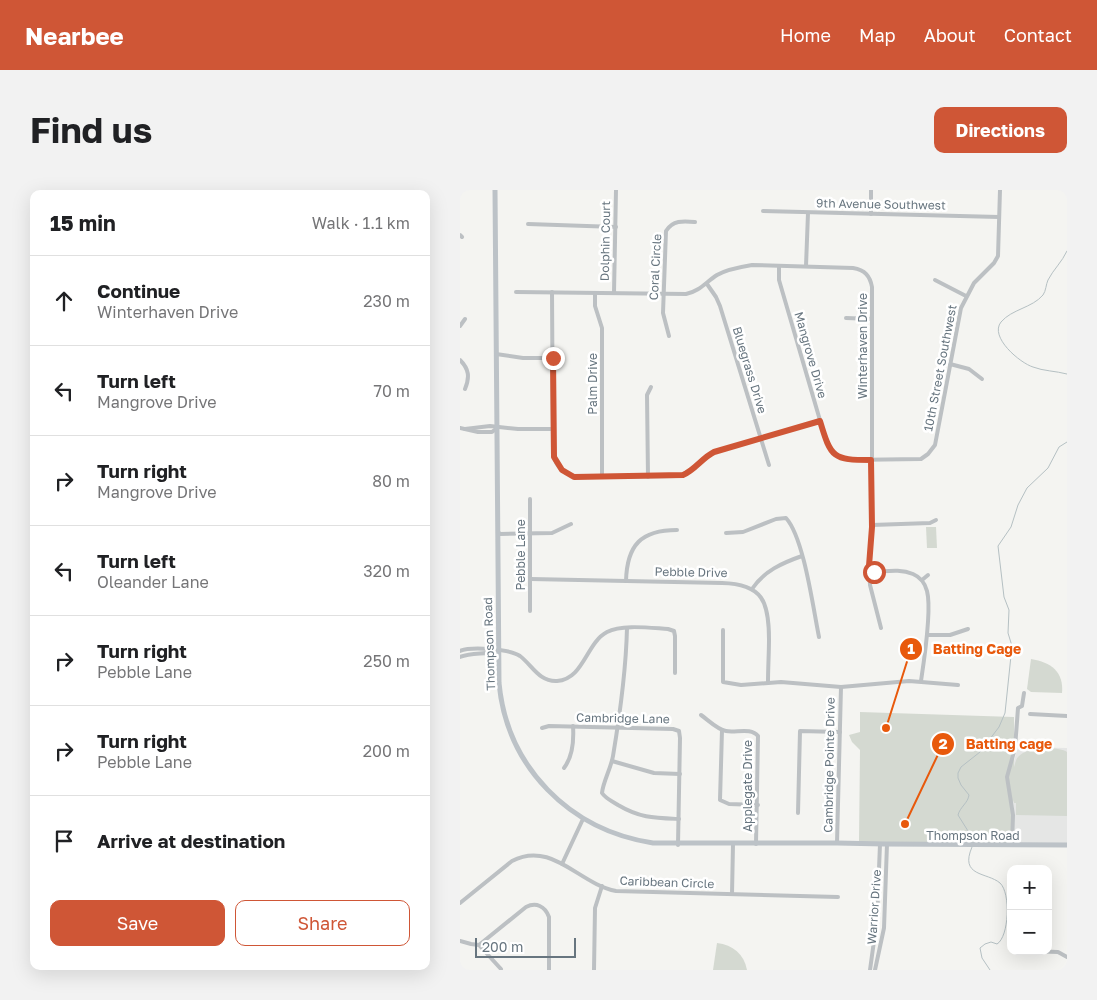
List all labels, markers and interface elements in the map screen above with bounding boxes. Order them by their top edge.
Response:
text: Nearbee [25,21,124,50]
text: Home [780,24,831,46]
text: Map [859,24,896,46]
text: About [924,24,976,46]
text: Contact [1004,24,1072,46]
button: Directions [934,107,1067,153]
text: Find us [30,109,152,151]
street label: 9th Avenue Southwest [816,195,946,213]
street label: Dolphin Court [597,201,613,281]
text: 15 min [50,210,116,236]
text: Walk · 1.1 km [312,213,410,233]
street label: Coral Circle [646,233,664,301]
text: Continue [97,279,180,302]
icon: ahead [50,287,78,315]
text: 230 m [363,291,410,311]
street label: Winterhaven Drive [855,293,870,399]
text: Winterhaven Drive [97,302,238,322]
street label: 10th Street Southwest [920,303,960,433]
street label: Mangrove Drive [791,310,831,400]
street label: Bluegrass Drive [730,325,770,415]
route end [542,347,565,370]
street label: Palm Drive [585,353,600,415]
text: Turn left [97,369,176,392]
icon: left [50,377,78,405]
text: 70 m [373,381,410,401]
text: Mangrove Drive [97,392,216,412]
text: Turn right [97,459,187,482]
icon: right [50,467,78,495]
text: 80 m [372,471,410,491]
text: Mangrove Drive [97,482,216,502]
street label: Pebble Lane [513,519,528,591]
text: Turn left [97,549,176,572]
icon: left [50,557,78,585]
text: 320 m [363,561,410,581]
route start [863,561,886,584]
street label: Pebble Drive [654,564,728,580]
text: Oleander Lane [97,572,209,592]
street label: Thompson Road [480,597,498,691]
callout: Batting Cage [898,634,1031,663]
text: Turn right [97,639,187,662]
text: 1 [907,639,915,657]
text: Batting Cage [933,640,1021,657]
icon: right [50,647,78,675]
text: 250 m [363,651,410,671]
text: Pebble Lane [97,662,192,682]
street label: Cambridge Pointe Drive [820,697,838,833]
street label: Cambridge Lane [576,710,670,726]
text: Turn right [97,729,187,752]
callout: Batting cage [931,730,1063,759]
text: 2 [938,734,948,752]
text: Batting cage [966,735,1052,752]
icon: right [50,737,78,765]
street label: Applegate Drive [740,740,755,832]
text: 200 m [363,741,410,761]
text: Pebble Lane [97,752,192,772]
icon: arrive [50,827,78,855]
street label: Thompson Road [926,828,1020,843]
text: Arrive at destination [97,829,285,852]
map controls [1007,865,1052,955]
button: + [1007,865,1052,910]
street label: Warrior Drive [864,869,884,945]
street label: Caribbean Circle [619,873,715,891]
button: Save [50,900,225,946]
button: Share [235,900,410,946]
button: − [1007,910,1052,955]
scale bar [475,935,576,958]
text: 200 m [482,938,523,955]

